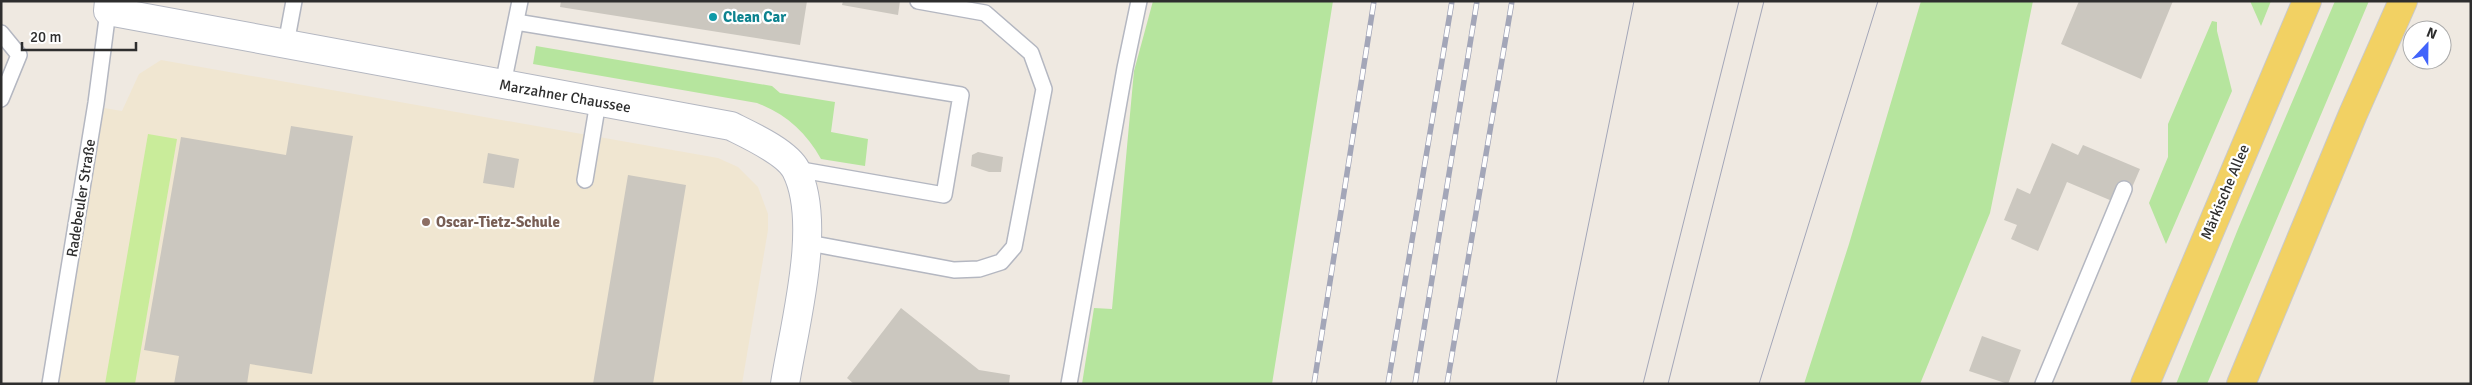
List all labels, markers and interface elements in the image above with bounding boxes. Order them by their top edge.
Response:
place label: Clean Car [723,8,786,26]
marker: Clean Car [707,11,719,23]
scale bar [22,20,136,52]
north arrow [2402,20,2452,70]
text: N [2424,24,2439,43]
text: 20 m [30,28,61,46]
street label: Marzahner Chaussee [498,76,632,116]
street label: Radebeuler Straße [63,138,99,258]
street label: Märkische Allee [2197,142,2253,242]
place label: Oscar-Tietz-Schule [436,213,560,231]
marker: Oscar-Tietz-Schule [420,216,432,228]

